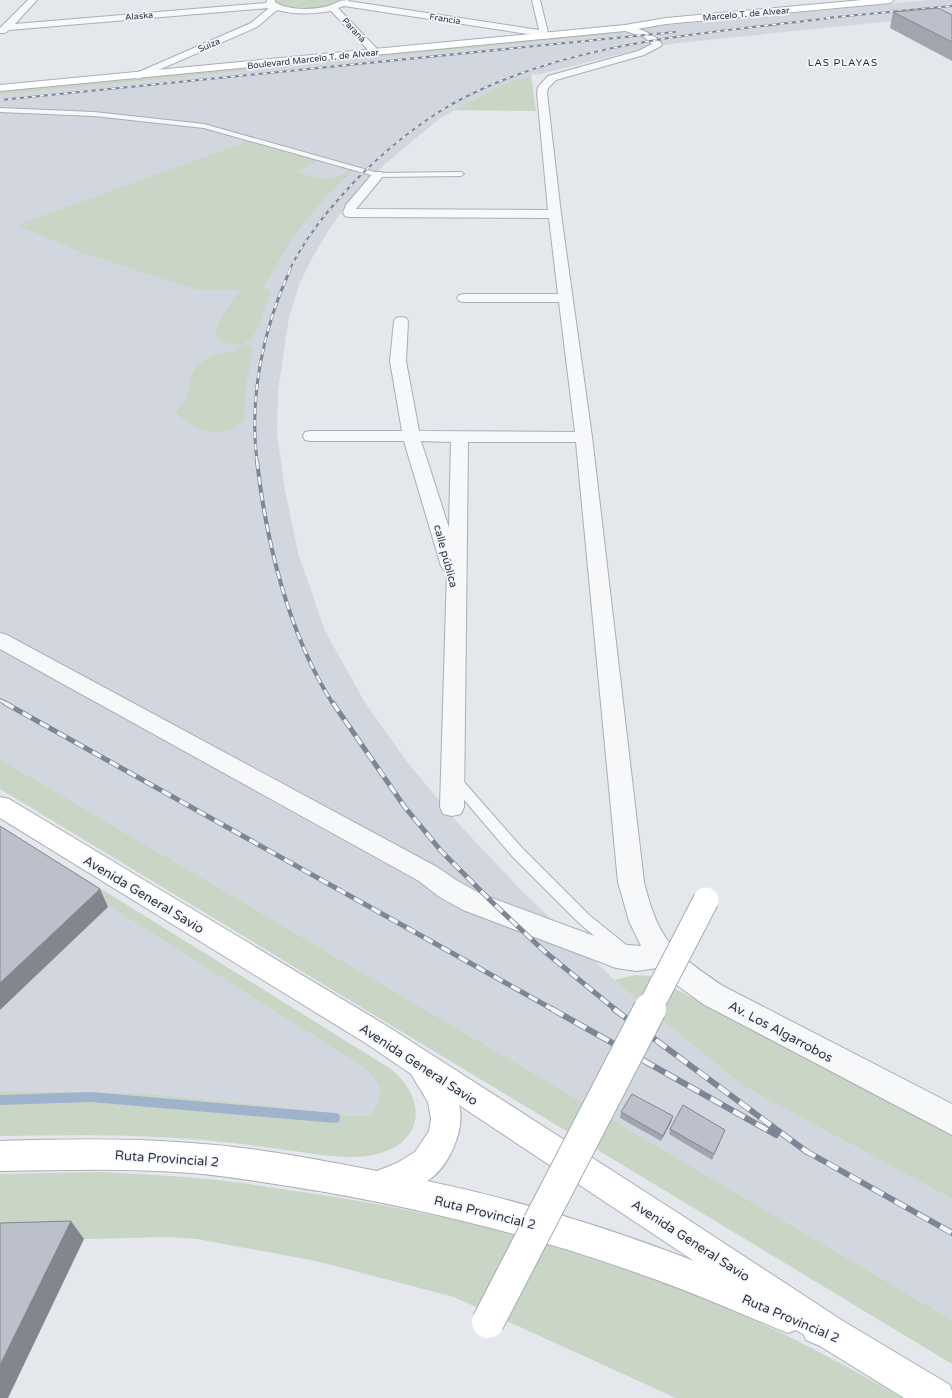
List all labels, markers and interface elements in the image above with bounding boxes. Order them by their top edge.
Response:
street label: Marcelo T. de Alvear [702,5,790,24]
street label: Alaska [125,10,154,23]
street label: Francia [429,12,461,27]
street label: Paraná [339,16,368,45]
street label: Suiza [197,36,222,55]
street label: Boulevard Marcelo T. de Alvear [247,47,380,72]
district label: LAS PLAYAS [808,57,878,69]
street label: calle pública [431,523,460,589]
street label: Avenida General Savio [80,852,207,937]
street label: Av. Los Algarrobos [726,998,835,1066]
street label: Avenida General Savio [356,1021,481,1109]
street label: Ruta Provincial 2 [114,1147,220,1171]
street label: Ruta Provincial 2 [432,1193,537,1233]
street label: Avenida General Savio [628,1197,753,1285]
street label: Ruta Provincial 2 [739,1291,842,1347]

